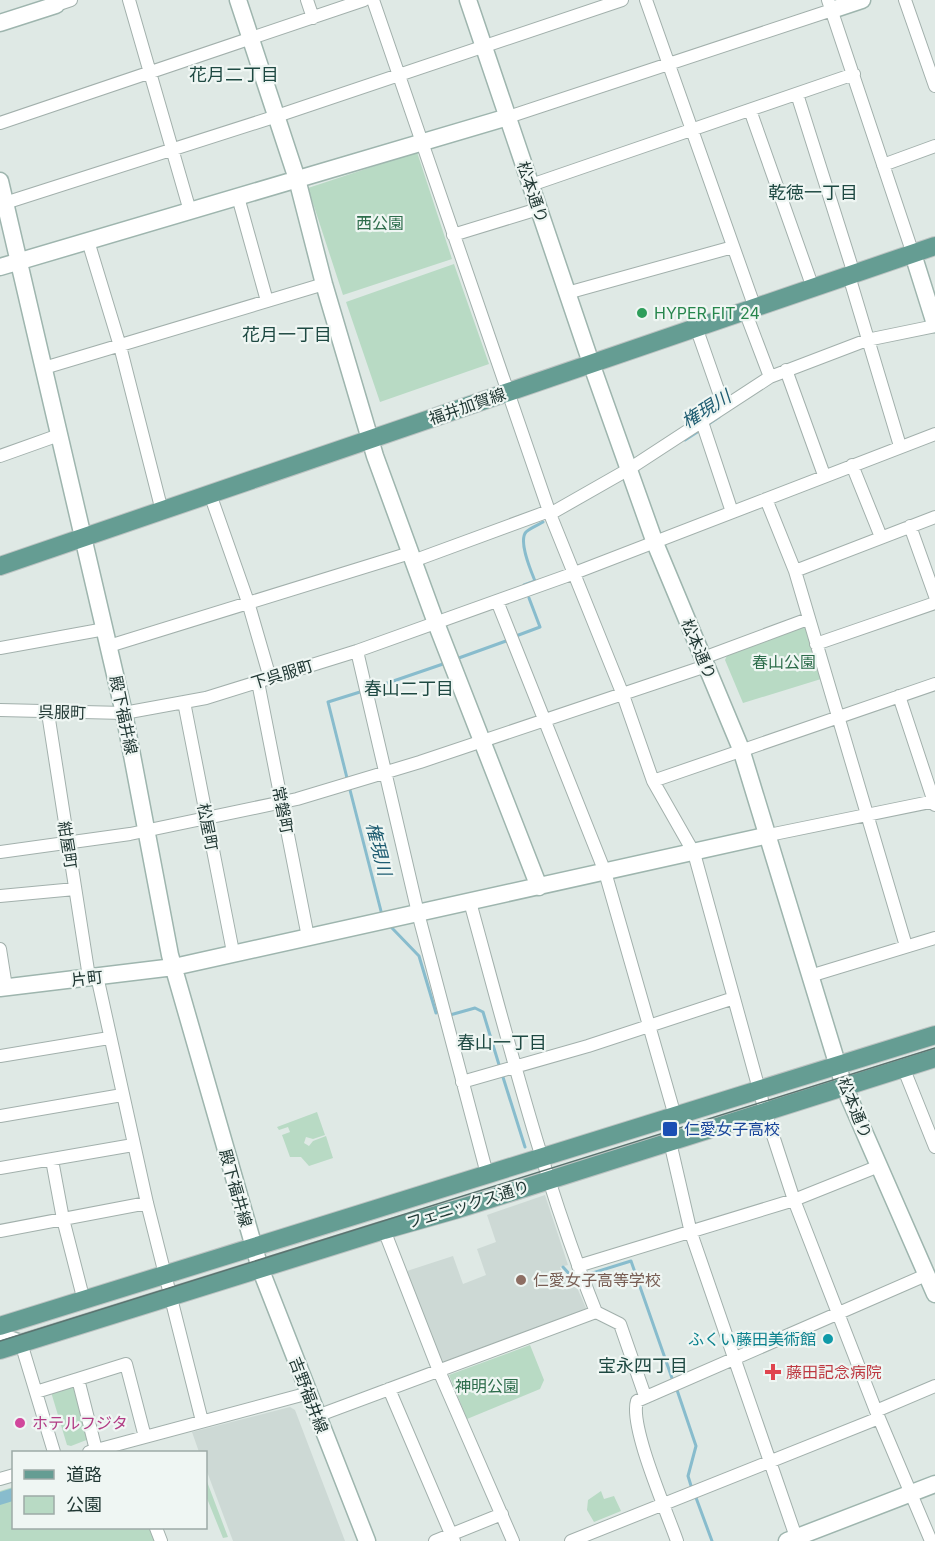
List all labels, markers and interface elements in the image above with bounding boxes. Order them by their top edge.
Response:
district label: 花月二丁目 [189,64,279,85]
street label: 松本通り [513,158,553,226]
district label: 乾徳一丁目 [768,182,858,203]
park label: 西公園 [356,213,404,233]
place label: HYPER FIT 24 [654,303,760,323]
marker: HYPER FIT 24 [635,306,649,320]
district label: 花月一丁目 [242,324,332,345]
street label: 福井加賀線 [426,384,508,428]
water label: 権現川 [678,385,736,432]
street label: 松本通り [677,616,721,682]
park label: 春山公園 [752,652,816,672]
street label: 下呉服町 [248,655,316,693]
street label: 殿下福井線 [106,674,142,756]
district label: 春山二丁目 [364,678,454,699]
street label: 呉服町 [38,702,86,722]
street label: 常磐町 [269,785,297,835]
street label: 松屋町 [194,802,222,852]
street label: 紺屋町 [54,820,82,870]
water label: 権現川 [362,820,396,880]
street label: 片町 [70,966,104,990]
district label: 春山一丁目 [457,1032,547,1053]
street label: 松本通り [834,1075,876,1141]
place label: 仁愛女子高校 [684,1119,780,1139]
marker: 仁愛女子高校 [661,1120,679,1138]
street label: 殿下福井線 [215,1147,257,1229]
street label: フェニックス通り [404,1176,532,1232]
place label: 仁愛女子高等学校 [533,1270,661,1290]
marker: 仁愛女子高等学校 [514,1273,528,1287]
place label: ふくい藤田美術館 [688,1329,816,1349]
marker: ふくい藤田美術館 [821,1332,835,1346]
street label: 吉野福井線 [285,1354,333,1436]
district label: 宝永四丁目 [598,1355,688,1376]
place label: 藤田記念病院 [786,1362,882,1382]
marker: 藤田記念病院 [764,1363,782,1381]
park label: 神明公園 [455,1376,519,1396]
place label: ホテルフジタ [32,1413,128,1433]
marker: ホテルフジタ [13,1416,27,1430]
legend [12,1451,207,1529]
text: 道路 [66,1464,102,1485]
text: 公園 [66,1494,102,1515]

